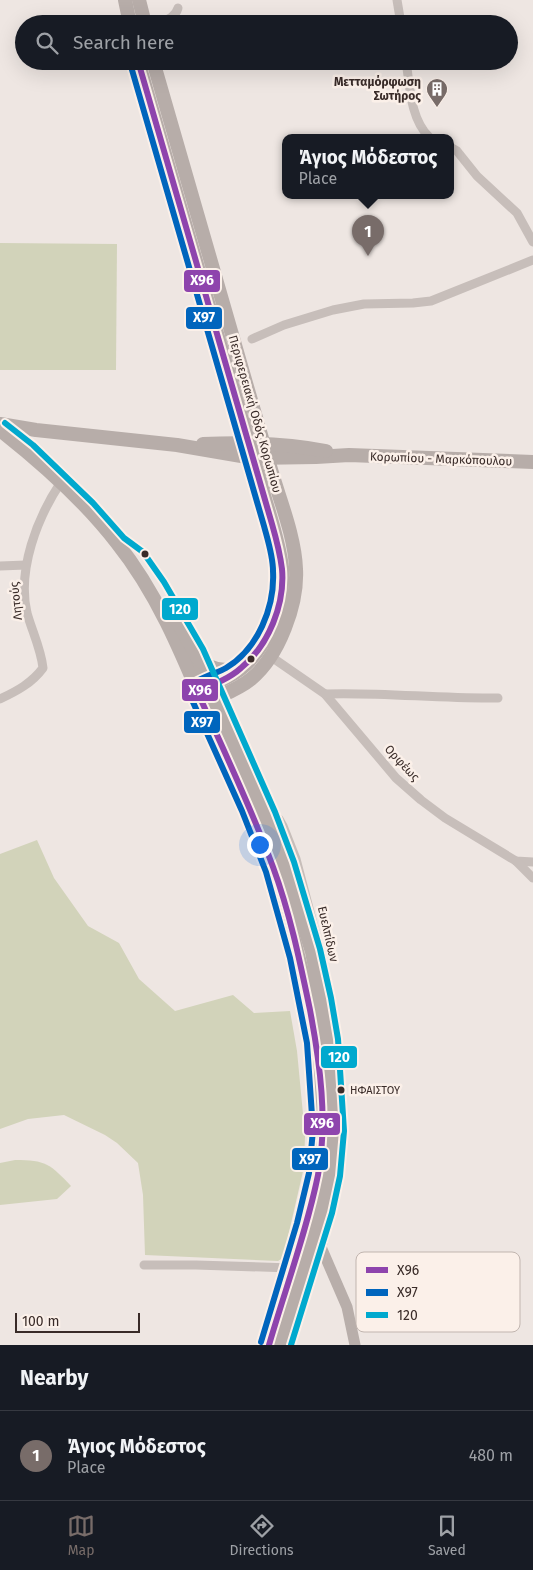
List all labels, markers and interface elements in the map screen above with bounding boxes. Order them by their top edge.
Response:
search box [15,15,518,70]
icon: search [33,29,61,57]
text: Search here [73,31,174,54]
place label: Μετταμόρφωση Σωτήρος [334,74,421,103]
building icon: Μετταμόρφωση Σωτήρος [425,77,449,108]
popup [282,134,454,199]
text: Άγιος Μόδεστος [299,146,437,169]
text: Place [299,169,337,188]
pin: 1 [352,215,384,256]
line badge: Χ96 [183,269,221,293]
text: Χ96 [189,272,214,289]
line badge: X97 [185,306,223,330]
text: X97 [192,309,216,326]
street label: Περιφερειακή Οδός Κορωπίου [226,333,284,495]
street label: Κορωπίου - Μαρκόπουλου [370,450,513,468]
unlabelled marker [140,549,150,559]
street label: Λητούς [7,581,25,621]
line badge: 120 [161,597,199,621]
text: 120 [169,601,191,618]
unlabelled marker [246,654,256,664]
line badge: Χ96 [181,678,219,702]
text: Χ96 [187,682,212,699]
line badge: X97 [183,710,221,734]
text: X97 [190,714,214,731]
street label: Ορφέως [382,742,423,784]
your location [247,832,273,858]
street label: Ευελπίδων [315,905,341,964]
line badge: 120 [320,1045,358,1069]
text: 120 [328,1049,350,1066]
place label: ΗΦΑΙΣΤΟΥ [350,1084,400,1097]
marker: ΗΦΑΙΣΤΟΥ [336,1085,346,1095]
line badge: Χ96 [303,1112,341,1136]
text: Χ96 [309,1115,334,1132]
line badge: X97 [291,1147,329,1171]
text: X97 [298,1151,322,1168]
legend [356,1252,520,1332]
text: Χ96 [397,1262,419,1279]
text: X97 [397,1284,418,1301]
text: 120 [397,1307,418,1324]
scale bar [15,1310,140,1333]
text: 100 m [22,1313,59,1330]
text: Nearby [20,1365,88,1391]
text: Άγιος Μόδεστος [67,1435,206,1458]
text: 1 [32,1446,40,1465]
text: 480 m [469,1446,513,1465]
text: Place [67,1458,106,1477]
tab: Map [67,1512,95,1559]
tab: Directions [229,1512,294,1559]
tab: Saved [428,1512,466,1559]

